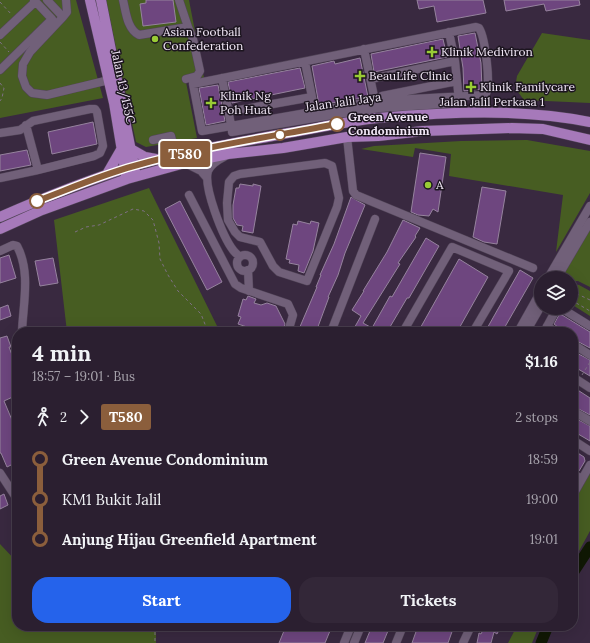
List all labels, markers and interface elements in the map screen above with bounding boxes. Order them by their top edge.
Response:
place label: Asian Football Confederation [162,24,243,53]
marker: Asian Football Confederation [150,34,160,44]
place label: Klinik Mediviron [441,44,533,59]
marker: Klinik Mediviron [426,46,438,58]
street label: Jalan 13/155C [107,48,139,126]
place label: BeauLife Clinic [369,68,452,83]
marker: BeauLife Clinic [354,70,366,82]
place label: Klinik Familycare [480,79,576,94]
marker: Klinik Familycare [465,81,477,93]
place label: Klinik Ng Poh Huat [220,88,272,117]
street label: Jalan Jalil Jaya [303,89,382,114]
street label: Jalan Jalil Perkasa 1 [439,94,544,109]
marker: Klinik Ng Poh Huat [205,97,217,109]
place label: Green Avenue Condominium [348,109,430,138]
marker: Green Avenue Condominium [329,116,345,132]
unlabelled marker [274,129,286,141]
line badge: T580 [157,141,213,167]
text: T580 [168,145,202,163]
place label: A [435,177,444,192]
marker: A [423,180,433,190]
unlabelled marker [29,193,45,209]
map controls [534,271,578,315]
button: layers [534,271,578,315]
text: 4 min [32,339,91,367]
text: $1.16 [525,352,558,371]
text: 18:57 – 19:01 · Bus [32,368,135,385]
icon: walk [32,406,54,428]
icon: forward [73,406,95,428]
text: T580 [109,408,143,426]
text: 2 [60,409,67,426]
text: 2 stops [515,409,558,426]
text: Green Avenue Condominium [62,450,268,469]
text: 18:59 [528,451,558,468]
text: KM1 Bukit Jalil [62,490,161,509]
text: 19:00 [526,491,558,508]
text: Anjung Hijau Greenfield Apartment [62,530,317,549]
text: 19:01 [530,531,558,548]
button: Start [32,577,291,623]
button: Tickets [299,577,558,623]

